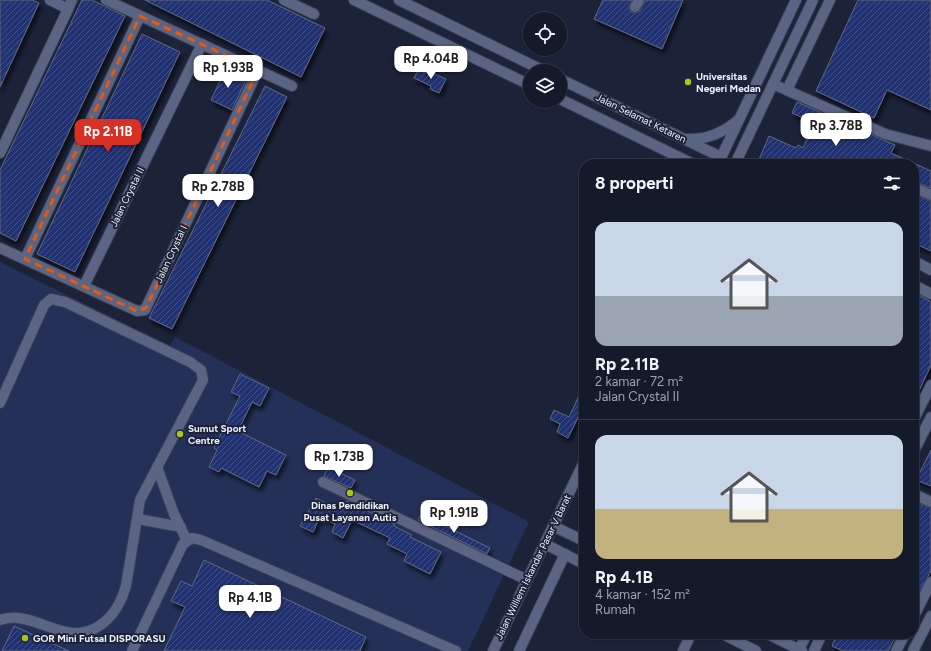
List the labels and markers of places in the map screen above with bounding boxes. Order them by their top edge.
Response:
pin: Rp 4.04B [390,46,472,80]
pin: Rp 1.93B [187,55,269,89]
place label: Universitas Negeri Medan [696,70,761,95]
marker: Universitas Negeri Medan [683,77,693,87]
pin: Rp 3.78B [795,113,877,147]
pin: Rp 2.11B [67,119,149,153]
pin: Rp 2.78B [177,174,259,208]
place label: Sumut Sport Centre [188,422,246,447]
marker: Sumut Sport Centre [175,429,185,439]
pin: Rp 1.73B [298,444,380,478]
marker: Dinas Pendidikan Pusat Layanan Autis [345,488,355,498]
place label: Dinas Pendidikan Pusat Layanan Autis [304,499,397,524]
pin: Rp 1.91B [413,500,495,534]
pin: Rp 4.1B [213,585,287,619]
place label: GOR Mini Futsal DISPORASU [33,632,166,645]
marker: GOR Mini Futsal DISPORASU [20,633,30,643]

